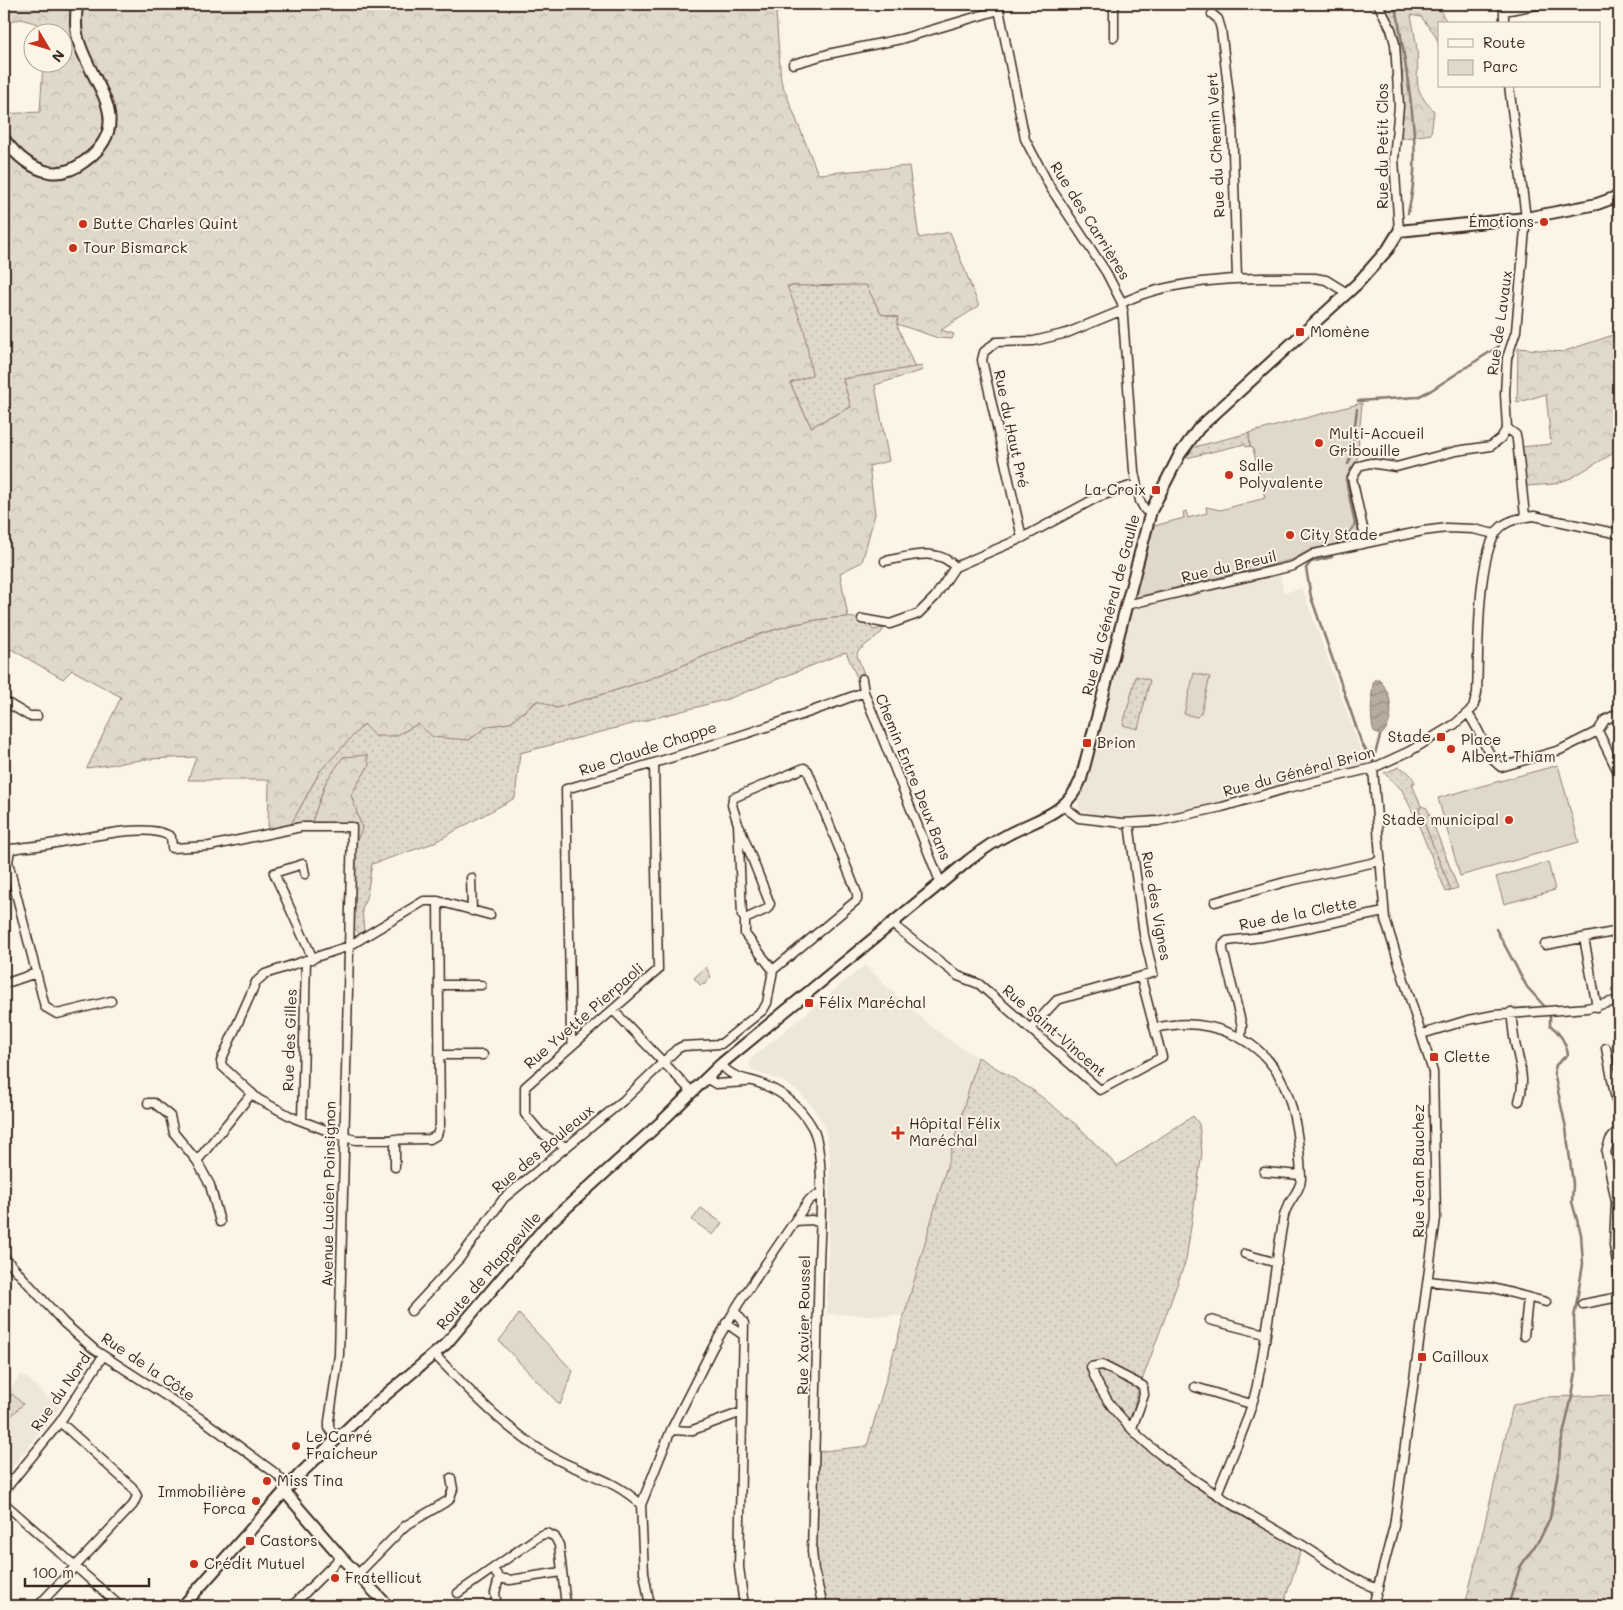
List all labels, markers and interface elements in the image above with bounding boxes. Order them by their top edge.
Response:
north arrow [22,22,72,72]
legend [1438,22,1600,88]
text: Route [1483,32,1526,52]
text: N [48,46,69,66]
text: Parc [1483,56,1518,76]
street label: Rue du Chemin Vert [1201,72,1229,218]
street label: Rue du Petit Clos [1372,83,1392,209]
street label: Rue des Carrières [1046,158,1135,283]
place label: Émotions [1469,211,1534,231]
place label: Butte Charles Quint [93,213,238,233]
marker: Émotions [1538,216,1550,228]
marker: Butte Charles Quint [77,218,89,230]
place label: Tour Bismarck [83,237,188,257]
marker: Tour Bismarck [67,242,79,254]
street label: Rue de Lavaux [1482,269,1516,377]
place label: Momène [1310,321,1370,341]
marker: Momène [1294,326,1306,338]
street label: Rue du Haut Pré [990,368,1034,490]
place label: Multi-Accueil Gribouille [1329,423,1424,460]
marker: Multi-Accueil Gribouille [1313,437,1325,449]
place label: Salle Polyvalente [1239,455,1323,492]
marker: Salle Polyvalente [1223,469,1235,481]
place label: La Croix [1085,479,1146,499]
marker: La Croix [1150,484,1162,496]
street label: Rue du Général de Gaulle [1076,512,1144,698]
place label: City Stade [1300,524,1378,544]
marker: City Stade [1284,529,1296,541]
street label: Rue du Breuil [1179,545,1278,587]
street label: Chemin Entre Deux Bans [871,690,956,863]
street label: Rue Claude Chappe [576,716,719,780]
place label: Stade [1388,726,1431,746]
place label: Place Albert Thiam [1461,729,1556,766]
marker: Stade [1435,731,1447,743]
place label: Brion [1097,732,1136,752]
marker: Brion [1081,737,1093,749]
street label: Rue du Général Brion [1221,741,1377,801]
marker: Place Albert Thiam [1445,743,1457,755]
place label: Stade municipal [1382,809,1499,829]
marker: Stade municipal [1503,814,1515,826]
street label: Rue des Vignes [1138,850,1176,962]
street label: Rue de la Clette [1237,892,1358,934]
street label: Rue Yvette Pierpaoli [519,958,648,1073]
street label: Rue Saint-Vincent [999,980,1111,1081]
street label: Rue des Gilles [277,988,301,1092]
place label: Félix Maréchal [819,992,926,1012]
marker: Félix Maréchal [803,997,815,1009]
place label: Clette [1444,1046,1490,1066]
marker: Clette [1428,1051,1440,1063]
street label: Rue des Bouleaux [487,1099,598,1197]
street label: Avenue Lucien Poinsignon [316,1101,340,1287]
street label: Rue Jean Bauchez [1408,1104,1428,1238]
place label: Hôpital Félix Maréchal [909,1113,1001,1150]
marker: Hôpital Félix Maréchal [891,1126,905,1140]
street label: Route de Plappeville [431,1207,545,1334]
street label: Rue Xavier Roussel [792,1255,814,1395]
street label: Rue de la Côte [98,1327,199,1405]
place label: Cailloux [1432,1346,1489,1366]
street label: Rue du Nord [26,1348,95,1435]
marker: Cailloux [1416,1351,1428,1363]
place label: Le Carré Fraicheur [306,1426,378,1463]
marker: Le Carré Fraicheur [290,1440,302,1452]
place label: Miss Tina [277,1470,344,1490]
marker: Miss Tina [261,1475,273,1487]
place label: Immobilière Forca [158,1481,246,1518]
marker: Immobilière Forca [250,1495,262,1507]
place label: Castors [260,1530,318,1550]
marker: Castors [244,1535,256,1547]
place label: Crédit Mutuel [204,1553,305,1573]
scale bar [25,1555,149,1587]
marker: Crédit Mutuel [188,1558,200,1570]
text: 100 m [32,1562,74,1582]
place label: Fratellicut [345,1567,422,1587]
marker: Fratellicut [329,1572,341,1584]

